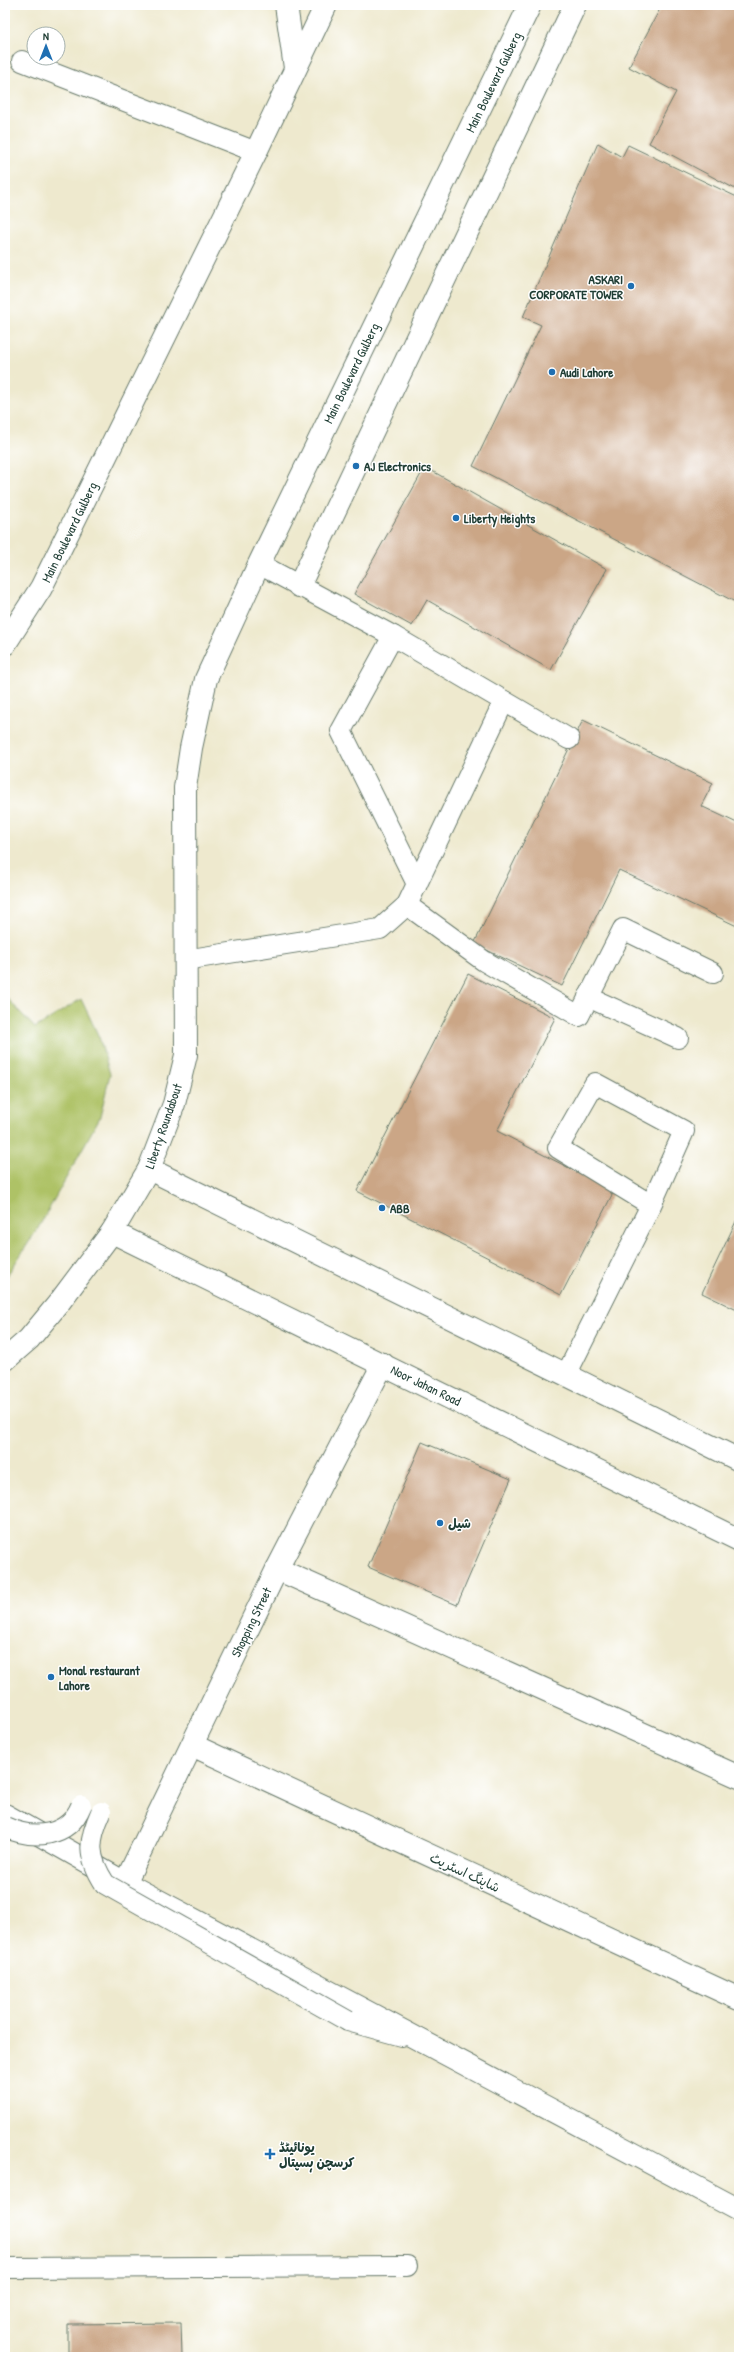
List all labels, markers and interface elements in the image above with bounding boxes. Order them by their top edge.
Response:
north arrow [26,26,66,66]
street label: Main Boulevard Gulberg [461,28,525,135]
text: N [43,29,49,43]
place label: ASKARI CORPORATE TOWER [529,270,623,303]
marker: ASKARI CORPORATE TOWER [626,281,636,291]
street label: Main Boulevard Gulberg [319,319,383,426]
place label: Audi Lahore [560,363,614,381]
marker: Audi Lahore [547,367,557,377]
place label: AJ Electronics [364,457,431,475]
marker: AJ Electronics [351,461,361,471]
street label: Main Boulevard Gulberg [37,478,101,585]
place label: Liberty Heights [464,509,535,528]
marker: Liberty Heights [451,513,461,523]
street label: Liberty Roundabout [140,1081,186,1171]
place label: ABB [390,1199,410,1217]
marker: ABB [377,1203,387,1213]
street label: Noor Jahan Road [388,1360,464,1410]
place label: شیل [448,1514,471,1532]
marker: شیل [435,1518,445,1528]
street label: Shopping Street [226,1584,276,1660]
place label: Monal restaurant Lahore [59,1661,140,1694]
marker: Monal restaurant Lahore [46,1672,56,1682]
street label: شاپنگ اسٹریٹ [427,1848,503,1896]
place label: یونائیٹڈ کرسچن ہسپتال [279,2138,355,2173]
marker: یونائیٹڈ کرسچن ہسپتال [264,2148,276,2160]

